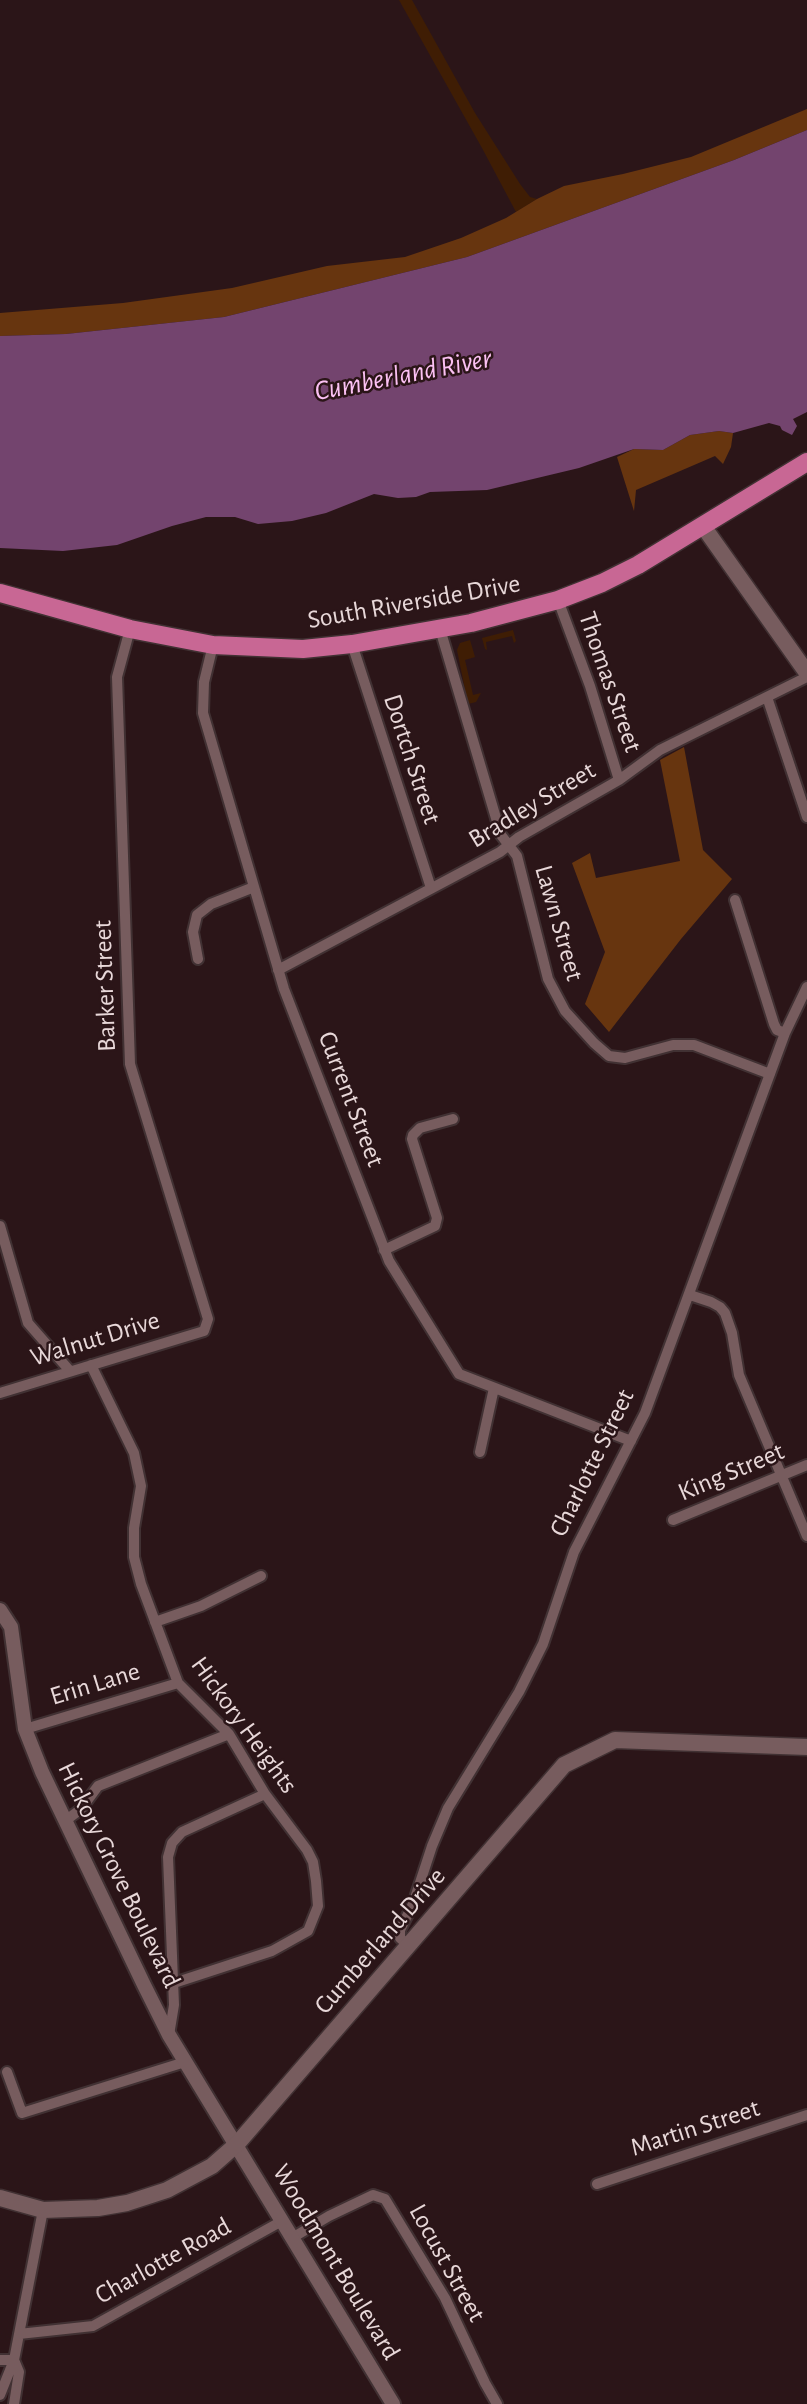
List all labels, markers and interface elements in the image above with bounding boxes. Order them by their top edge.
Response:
water label: Cumberland River [312,341,494,409]
street label: South Riverside Drive [305,568,523,636]
street label: Thomas Street [571,608,649,756]
street label: Dortch Street [376,690,448,828]
street label: Bradley Street [463,755,601,855]
street label: Lawn Street [528,862,590,984]
street label: Barker Street [87,920,123,1052]
street label: Current Street [311,1027,391,1171]
street label: Walnut Drive [27,1305,163,1373]
street label: Charlotte Street [543,1384,641,1542]
street label: King Street [673,1436,789,1508]
street label: Hickory Heights [184,1650,304,1800]
street label: Erin Lane [46,1656,144,1712]
street label: Hickory Grove Boulevard [51,1757,187,1993]
street label: Cumberland Drive [308,1861,452,2021]
street label: Martin Street [627,2092,763,2164]
street label: Woodmont Boulevard [265,2159,407,2365]
street label: Locust Street [402,2199,492,2327]
street label: Charlotte Road [90,2211,236,2311]

